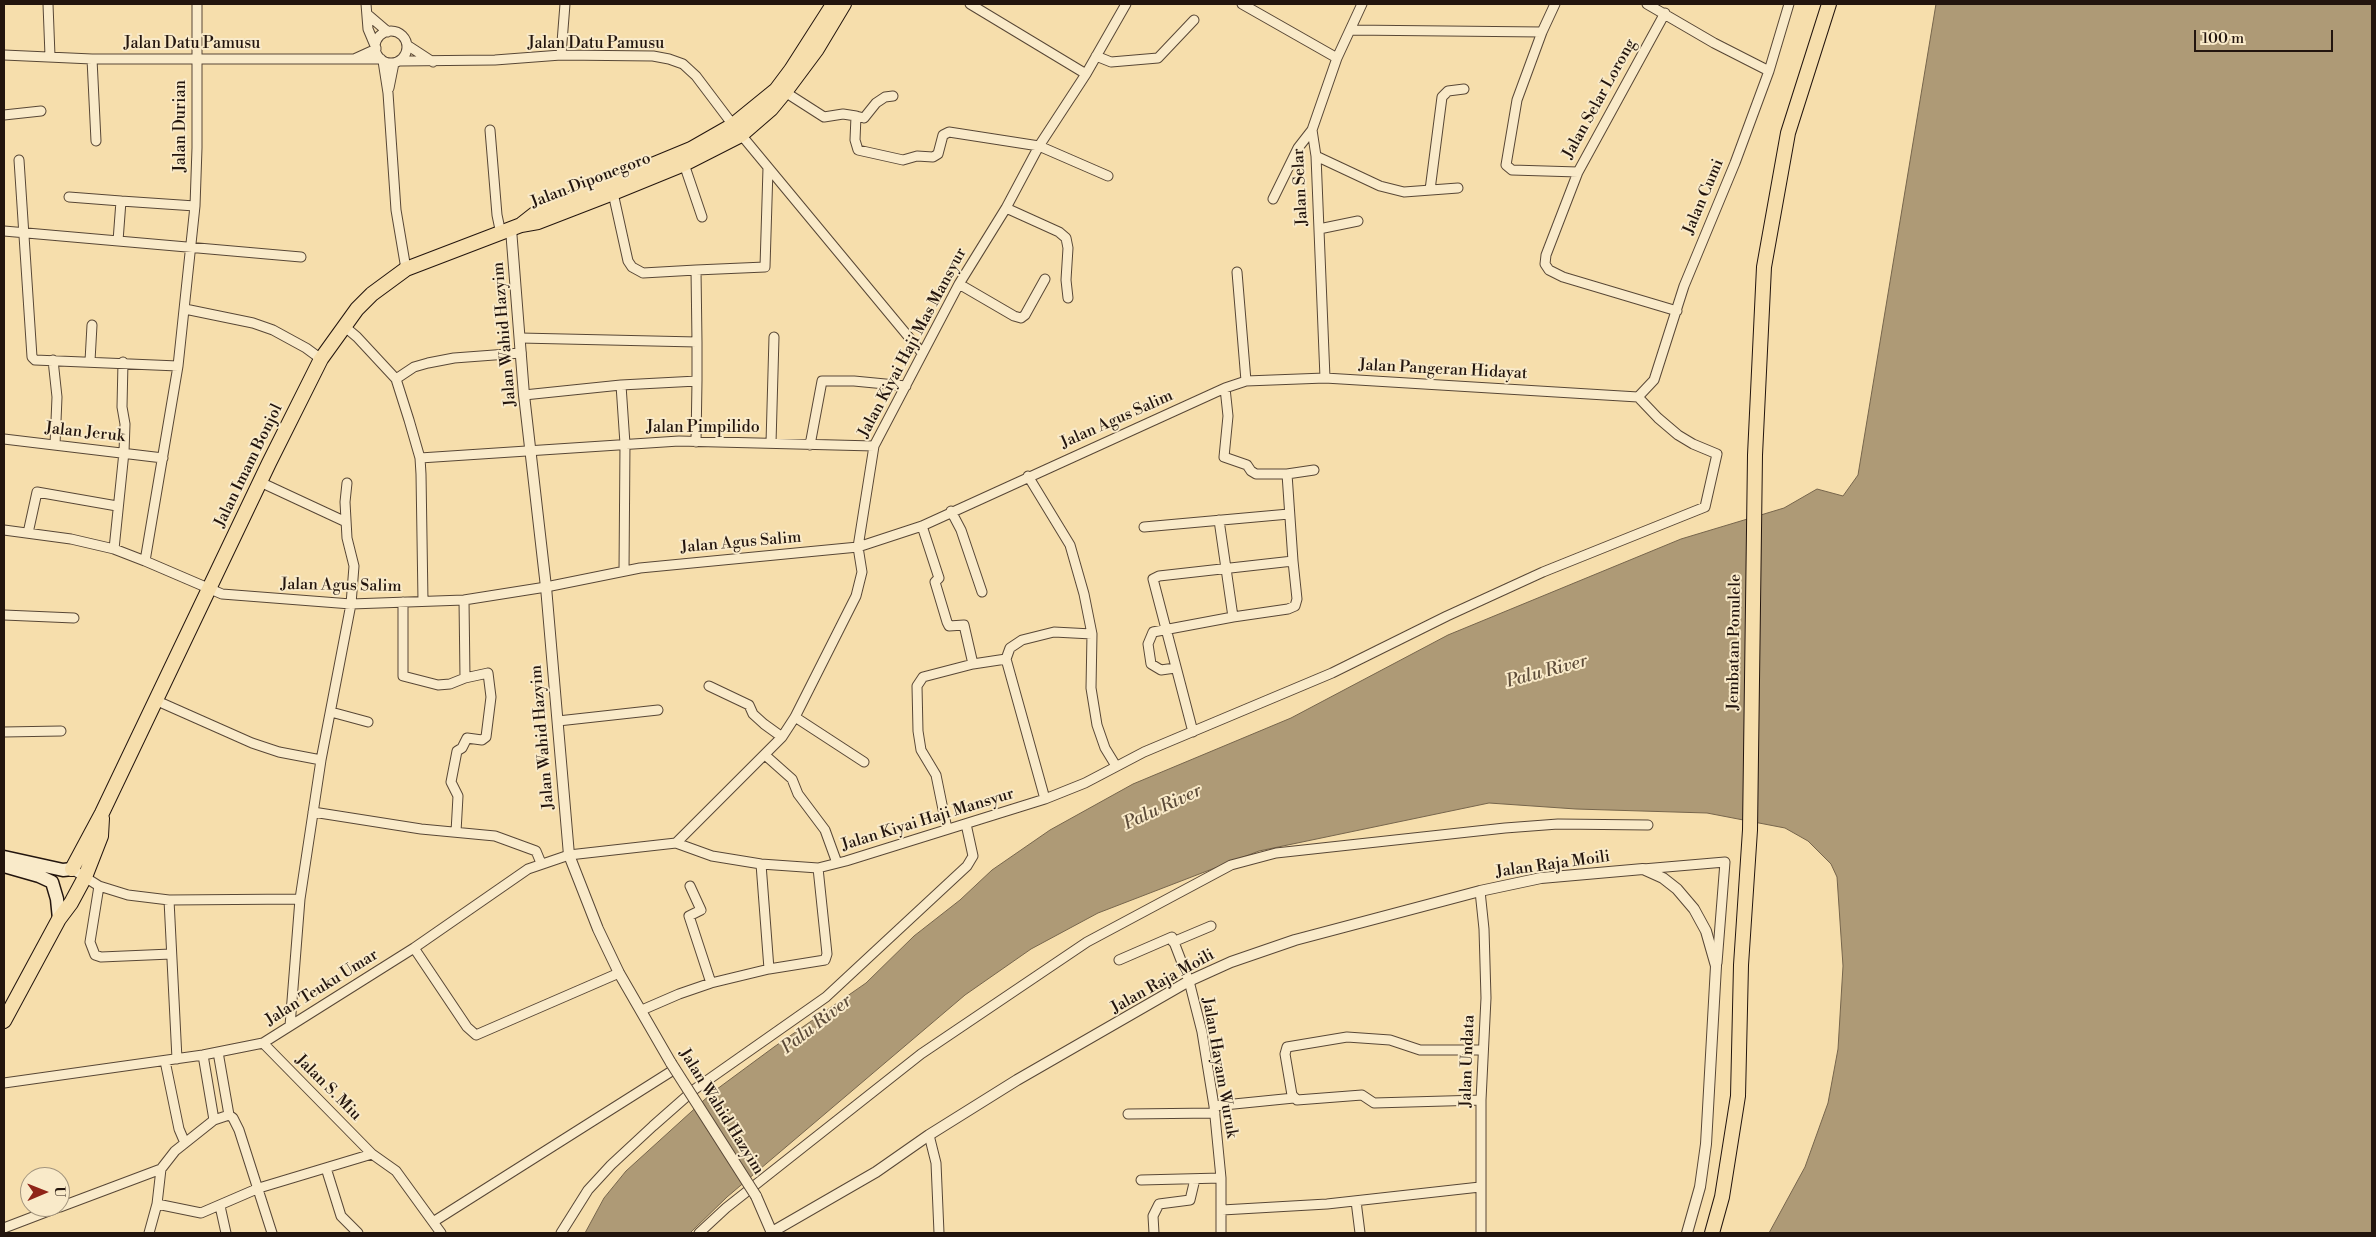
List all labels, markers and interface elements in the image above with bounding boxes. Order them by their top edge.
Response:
scale bar [2196,20,2335,52]
text: 100 m [2202,29,2244,48]
street label: Jalan Datu Pamusu [124,34,260,54]
street label: Jalan Datu Pamusu [528,34,664,54]
street label: Jalan Selar Lorong [1559,36,1641,162]
street label: Jalan Durian [171,80,191,172]
street label: Jalan Selar [1289,148,1313,226]
street label: Jalan Diponegoro [528,149,654,213]
street label: Jalan Cumi [1680,156,1728,238]
street label: Jalan Kiyai Haji Mas Mansyur [855,245,971,441]
street label: Jalan Wahid Hazyim [489,261,521,407]
street label: Jalan Pangeran Hidayat [1358,356,1528,384]
street label: Jalan Agus Salim [1058,387,1176,453]
street label: Jalan Imam Bonjol [211,401,287,531]
street label: Jalan Pimpilido [646,418,760,438]
street label: Jalan Jeruk [44,419,126,447]
street label: Jalan Agus Salim [680,528,802,558]
street label: Jembatan Ponulele [1724,574,1746,710]
street label: Jalan Agus Salim [280,575,402,597]
water label: Palu River [1504,651,1590,693]
street label: Jalan Wahid Hazyim [527,664,559,810]
water label: Palu River [1121,781,1205,835]
street label: Jalan Kiyai Haji Mansyur [839,785,1017,855]
street label: Jalan Raja Moili [1495,847,1611,883]
street label: Jalan Teuku Umar [262,946,382,1030]
street label: Jalan Raja Moili [1108,946,1218,1018]
water label: Palu River [778,991,856,1059]
street label: Jalan Hayam Wuruk [1197,996,1241,1140]
street label: Jalan Undata [1457,1014,1479,1108]
street label: Jalan Wahid Hazyim [674,1045,768,1179]
street label: Jalan S. Miu [291,1051,365,1125]
north arrow [20,1167,70,1217]
text: U [50,1186,68,1197]

